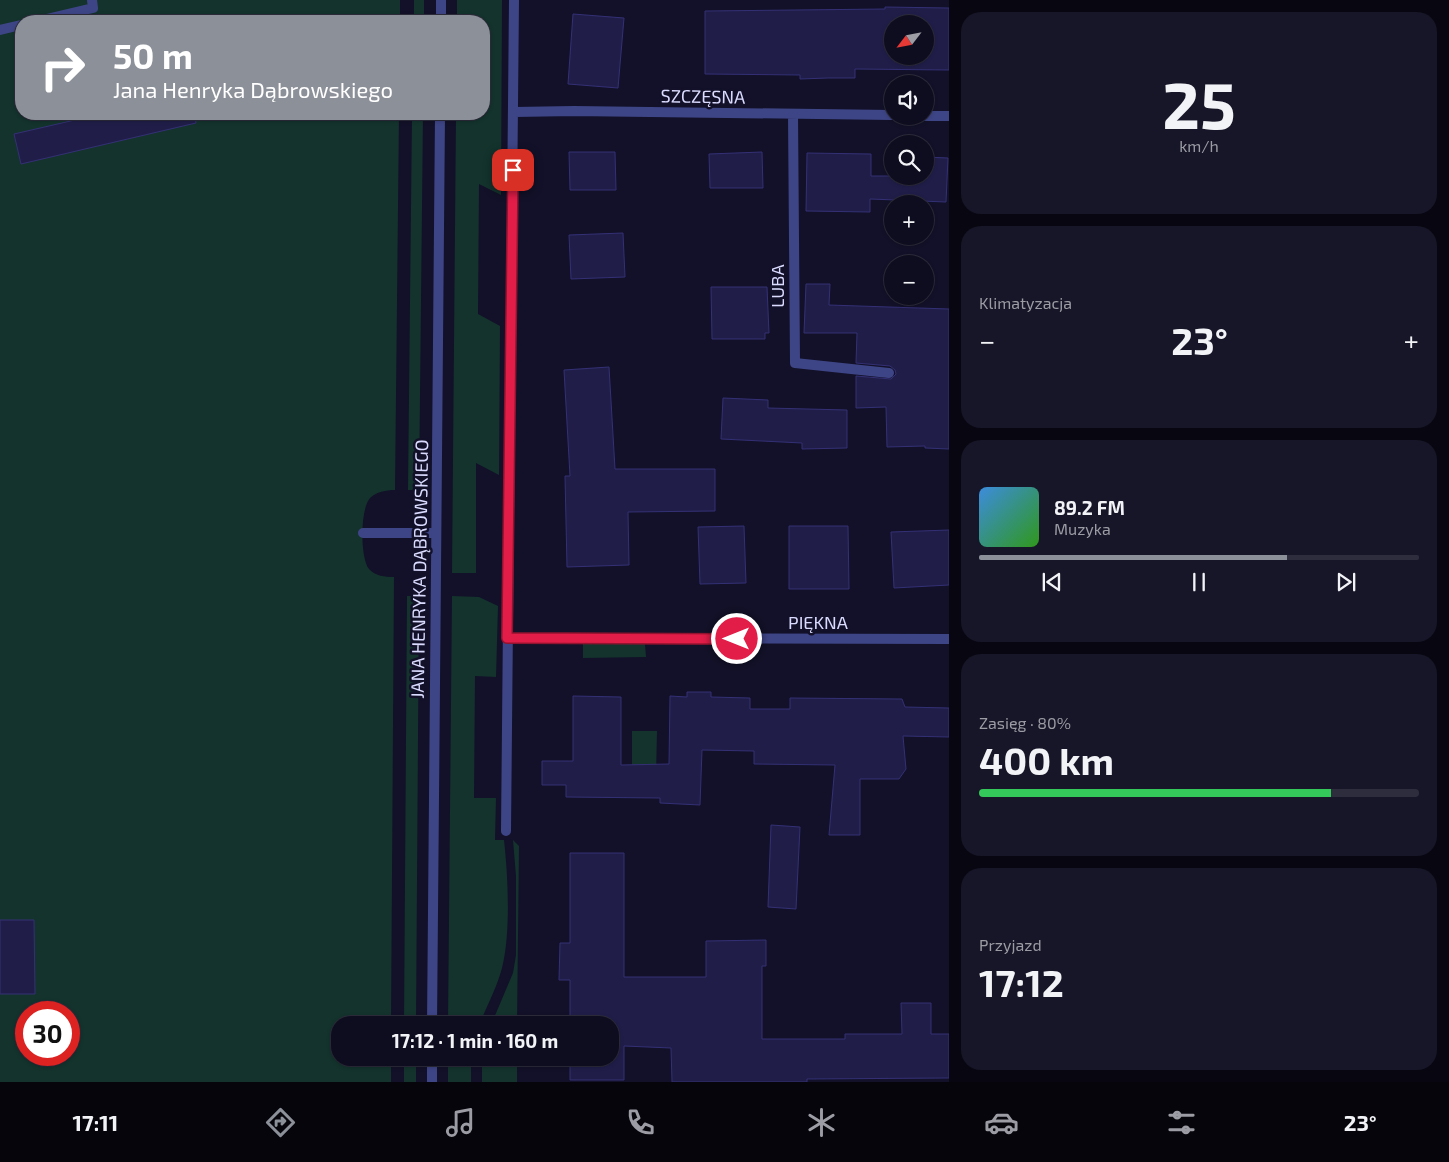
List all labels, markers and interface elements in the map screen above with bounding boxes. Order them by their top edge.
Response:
north arrow [884,15,934,65]
map controls [884,15,934,305]
text: 50 m [113,34,193,76]
icon: right [30,35,95,100]
text: 25 [1162,64,1236,142]
button: sound [884,75,934,125]
text: Jana Henryka Dąbrowskiego [113,76,393,102]
street label: SZCZĘSNA [660,84,746,108]
button: search [884,135,934,185]
text: km/h [1179,136,1219,155]
pin [492,149,534,191]
icon: arrive [499,156,527,184]
button: + [884,195,934,245]
button: − [884,255,934,305]
street label: LUBA [766,264,788,308]
text: Klimatyzacja [979,293,1072,312]
text: 23° [1171,317,1228,363]
text: − [979,323,995,357]
text: + [1404,323,1419,357]
street label: JANA HENRYKA DĄBROWSKIEGO [406,439,432,699]
text: 89.2 FM [1054,496,1125,519]
text: Muzyka [1054,519,1111,538]
icon: previous [1038,568,1066,596]
icon: pause [1185,568,1213,596]
icon: next [1332,568,1360,596]
street label: PIĘKNA [788,611,849,633]
position arrow [710,612,762,664]
text: Zasięg · 80% [979,713,1071,732]
text: 400 km [979,737,1114,783]
text: Przyjazd [979,935,1042,954]
text: 17:12 [979,959,1064,1005]
speed limit sign: 30 [15,1001,80,1066]
text: 17:12 · 1 min · 160 m [392,1029,558,1052]
icon: directions [263,1105,298,1140]
icon: music [443,1105,478,1140]
icon: phone [623,1105,658,1140]
icon: climate [804,1105,839,1140]
icon: car [984,1105,1019,1140]
icon: filters [1164,1105,1199,1140]
text: 17:11 [73,1109,118,1135]
text: 23° [1344,1109,1376,1135]

